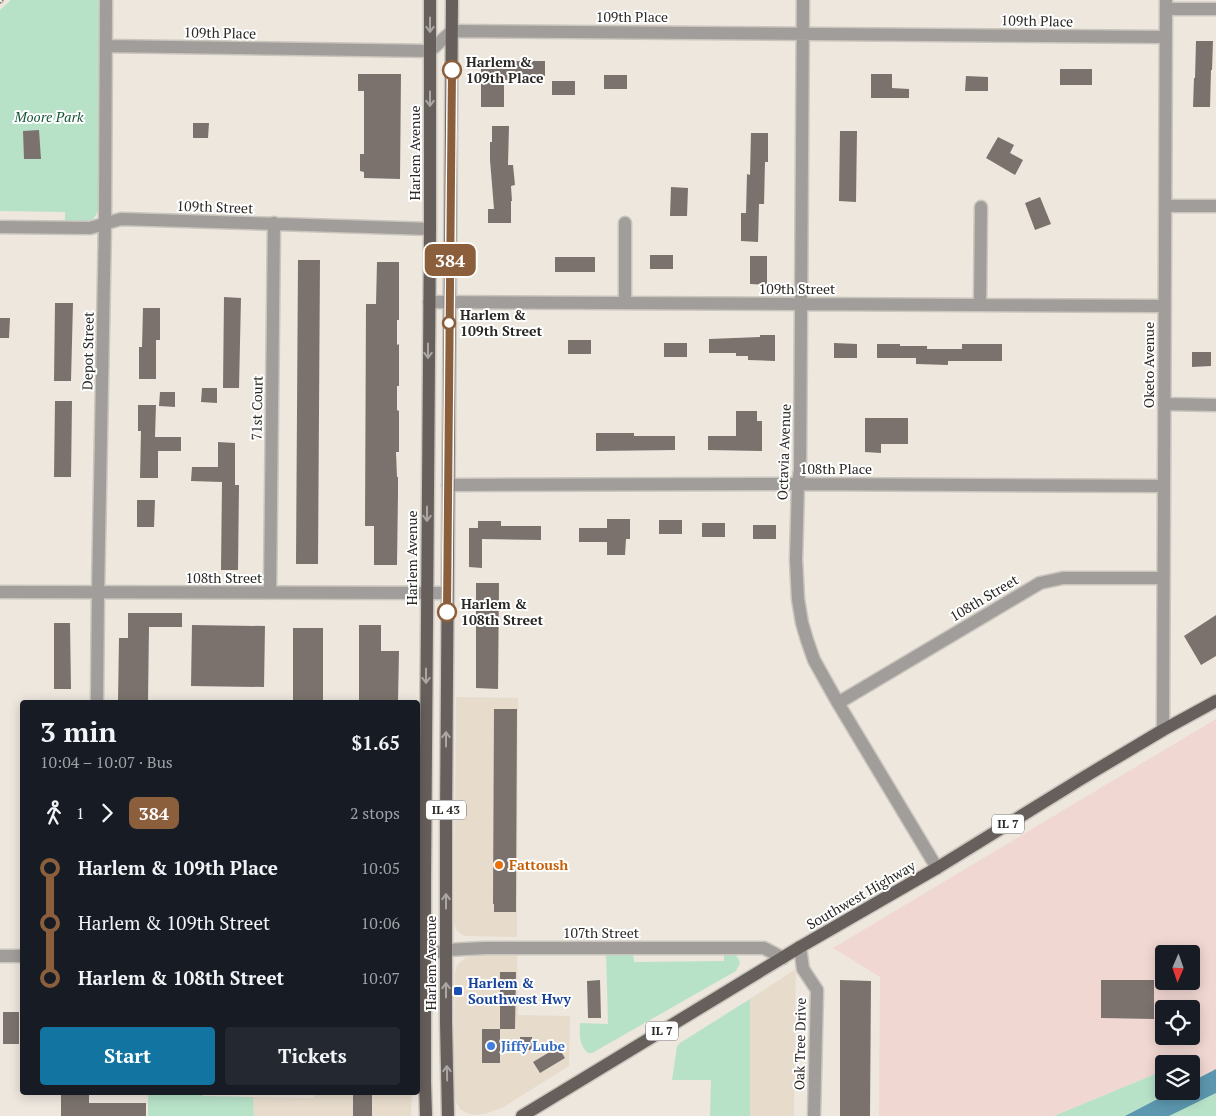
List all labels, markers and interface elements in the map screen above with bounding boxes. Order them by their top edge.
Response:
street label: 109th Place [596,7,668,26]
street label: 109th Place [1001,10,1073,31]
one-way arrow [425,17,435,33]
street label: 109th Place [184,22,256,43]
place label: Harlem & 109th Place [466,52,544,87]
marker: Harlem & 109th Place [442,60,462,80]
one-way arrow [425,91,435,107]
street label: Harlem Avenue [405,106,424,200]
park label: Moore Park [13,107,84,126]
street label: 109th Street [176,196,254,217]
line badge: 384 [421,244,479,276]
text: 384 [435,248,465,272]
street label: 109th Street [759,279,836,298]
place label: Harlem & 109th Street [460,305,543,340]
street label: Depot Street [77,311,98,390]
marker: Harlem & 109th Street [442,316,456,330]
street label: Oketo Avenue [1139,322,1158,408]
one-way arrow [423,342,433,359]
street label: 71st Court [246,375,267,440]
street label: Octavia Avenue [772,403,795,501]
street label: 108th Place [800,459,872,478]
one-way arrow [422,505,432,521]
street label: Harlem Avenue [402,511,421,605]
street label: 108th Street [186,568,263,587]
street label: 108th Street [946,569,1022,625]
place label: Harlem & 108th Street [461,594,544,629]
marker: Harlem & 108th Street [437,602,457,622]
one-way arrow [421,668,431,684]
text: 3 min [40,713,117,750]
text: $1.65 [351,730,400,755]
one-way arrow [441,731,451,748]
text: 10:04 – 10:07 · Bus [40,751,173,773]
icon: walk [40,799,68,827]
icon: forward [93,799,121,827]
road number: IL 43 [426,800,466,820]
text: 384 [139,801,169,825]
text: 1 [76,802,85,824]
text: 2 stops [350,802,400,824]
road number: IL 7 [992,814,1024,834]
text: Harlem & 109th Place [78,855,278,880]
place label: Fattoush [509,855,568,874]
street label: Southwest Highway [803,855,919,933]
text: 10:05 [361,857,400,879]
marker: Fattoush [493,859,505,871]
one-way arrow [441,894,451,910]
text: Harlem & 109th Street [78,910,270,935]
text: 10:06 [361,912,400,934]
street label: Harlem Avenue [421,916,440,1010]
street label: 107th Street [563,923,640,942]
north arrow [1155,945,1200,990]
map controls [1155,945,1200,1100]
text: Harlem & 108th Street [78,965,284,990]
text: 10:07 [361,967,400,989]
place label: Harlem & Southwest Hwy [468,973,572,1008]
one-way arrow [441,982,451,998]
marker: Harlem & Southwest Hwy [452,985,464,997]
street label: Oak Tree Drive [789,998,810,1090]
button: locate [1155,1000,1200,1045]
road number: IL 7 [646,1021,678,1040]
button: Start [40,1027,215,1085]
button: Tickets [225,1027,400,1085]
place label: Jiffy Lube [501,1036,565,1055]
marker: Jiffy Lube [485,1040,497,1052]
button: layers [1155,1055,1200,1100]
one-way arrow [442,1065,452,1081]

